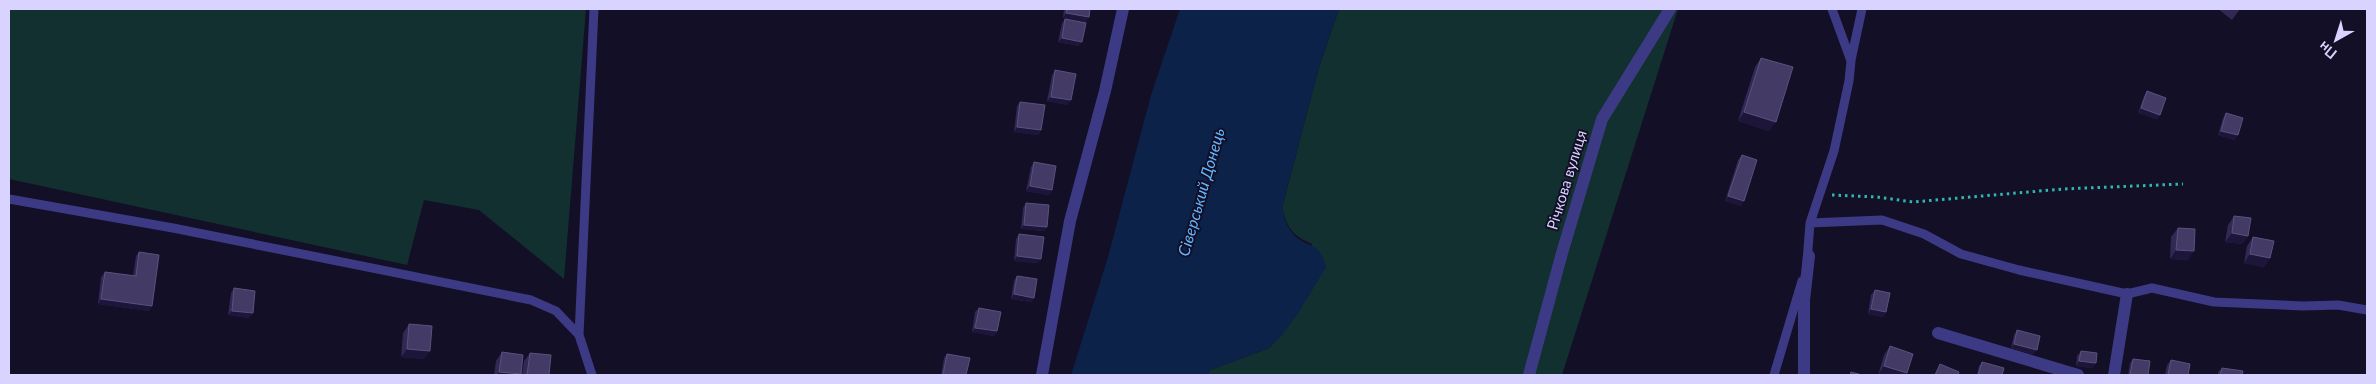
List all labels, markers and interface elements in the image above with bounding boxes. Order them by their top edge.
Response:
north arrow [2311,15,2361,65]
text: Пн [2315,38,2340,63]
water label: Сіверський Донець [1173,126,1228,258]
street label: Річкова вулиця [1542,128,1590,232]

